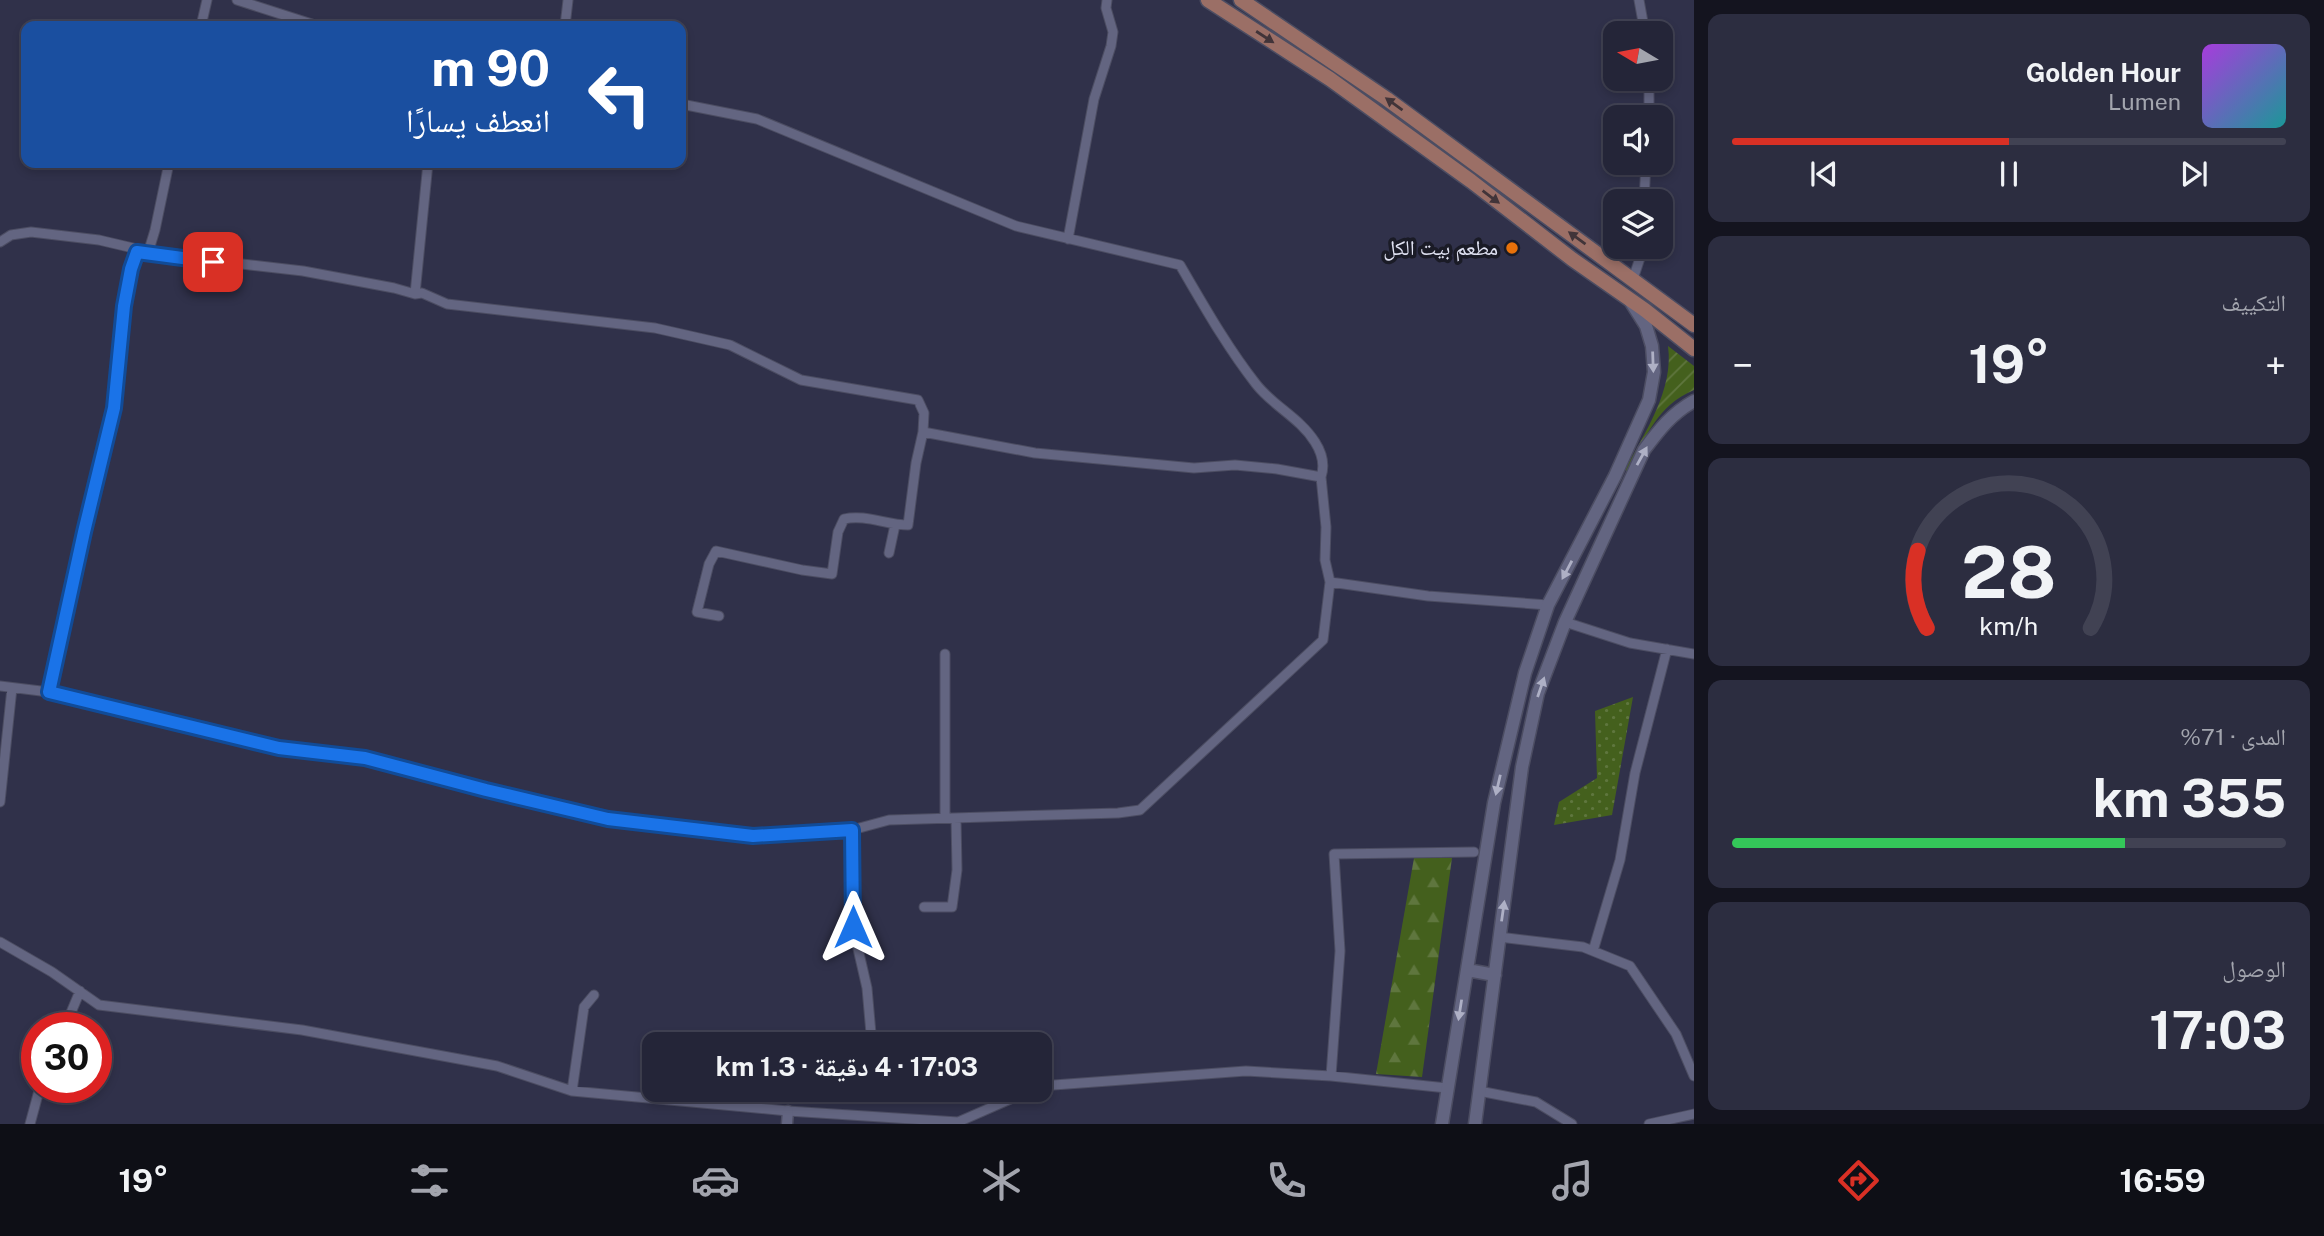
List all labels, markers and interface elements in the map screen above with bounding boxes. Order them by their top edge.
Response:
north arrow [1603,21,1673,91]
map controls [1603,21,1673,259]
one-way arrow [1256,31,1275,44]
text: 90 m [431,39,550,97]
icon: left [574,49,665,140]
text: Golden Hour [2026,57,2181,88]
text: Lumen [2108,88,2181,115]
one-way arrow [1385,97,1403,111]
text: انعطف يسارًا [406,102,550,139]
button: sound [1603,105,1673,175]
icon: previous [1805,155,1843,193]
icon: pause [1990,155,2028,193]
icon: next [2175,155,2213,193]
one-way arrow [1482,189,1500,203]
button: layers [1603,189,1673,259]
one-way arrow [1568,231,1587,245]
pin [183,232,243,292]
place label: مطعم بيت الكل [1383,235,1498,262]
marker: مطعم بيت الكل [1504,240,1520,256]
icon: arrive [194,243,232,281]
text: التكييف [2221,289,2286,316]
text: 19° [1968,334,2050,395]
text: − [1732,343,1753,388]
text: + [2265,343,2286,388]
one-way arrow [1648,351,1659,373]
one-way arrow [1636,446,1647,466]
text: 28 [1961,529,2057,614]
one-way arrow [1561,560,1573,580]
text: km/h [1980,611,2038,641]
one-way arrow [1536,676,1547,697]
text: المدى · 71% [2180,723,2286,750]
text: 355 km [2093,768,2286,829]
one-way arrow [1492,774,1503,796]
position arrow [816,890,890,964]
one-way arrow [1497,899,1508,921]
text: الوصول [2222,955,2286,982]
one-way arrow [1454,999,1465,1021]
text: 17:03 [2149,1000,2286,1061]
speed limit sign: 30 [21,1012,112,1103]
text: 17:03 · 4 دقيقة · 1.3 km [716,1051,978,1082]
icon: filters [405,1156,454,1205]
icon: car [691,1156,740,1205]
icon: climate [977,1156,1026,1205]
icon: phone [1262,1156,1311,1205]
icon: music [1548,1156,1597,1205]
icon: directions [1834,1156,1883,1205]
text: 19° [118,1162,168,1199]
text: 16:59 [2119,1162,2206,1199]

